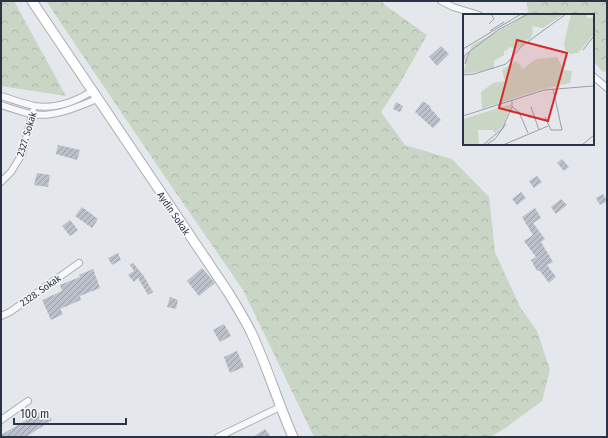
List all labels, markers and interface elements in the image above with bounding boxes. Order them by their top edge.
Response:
inset map [463,14,594,145]
street label: 2327. Sokak [14,110,40,158]
street label: Aydin Sokak [154,190,192,238]
street label: 2328. Sokak [18,272,64,309]
scale bar [14,400,126,426]
text: 100 m [20,407,49,421]

